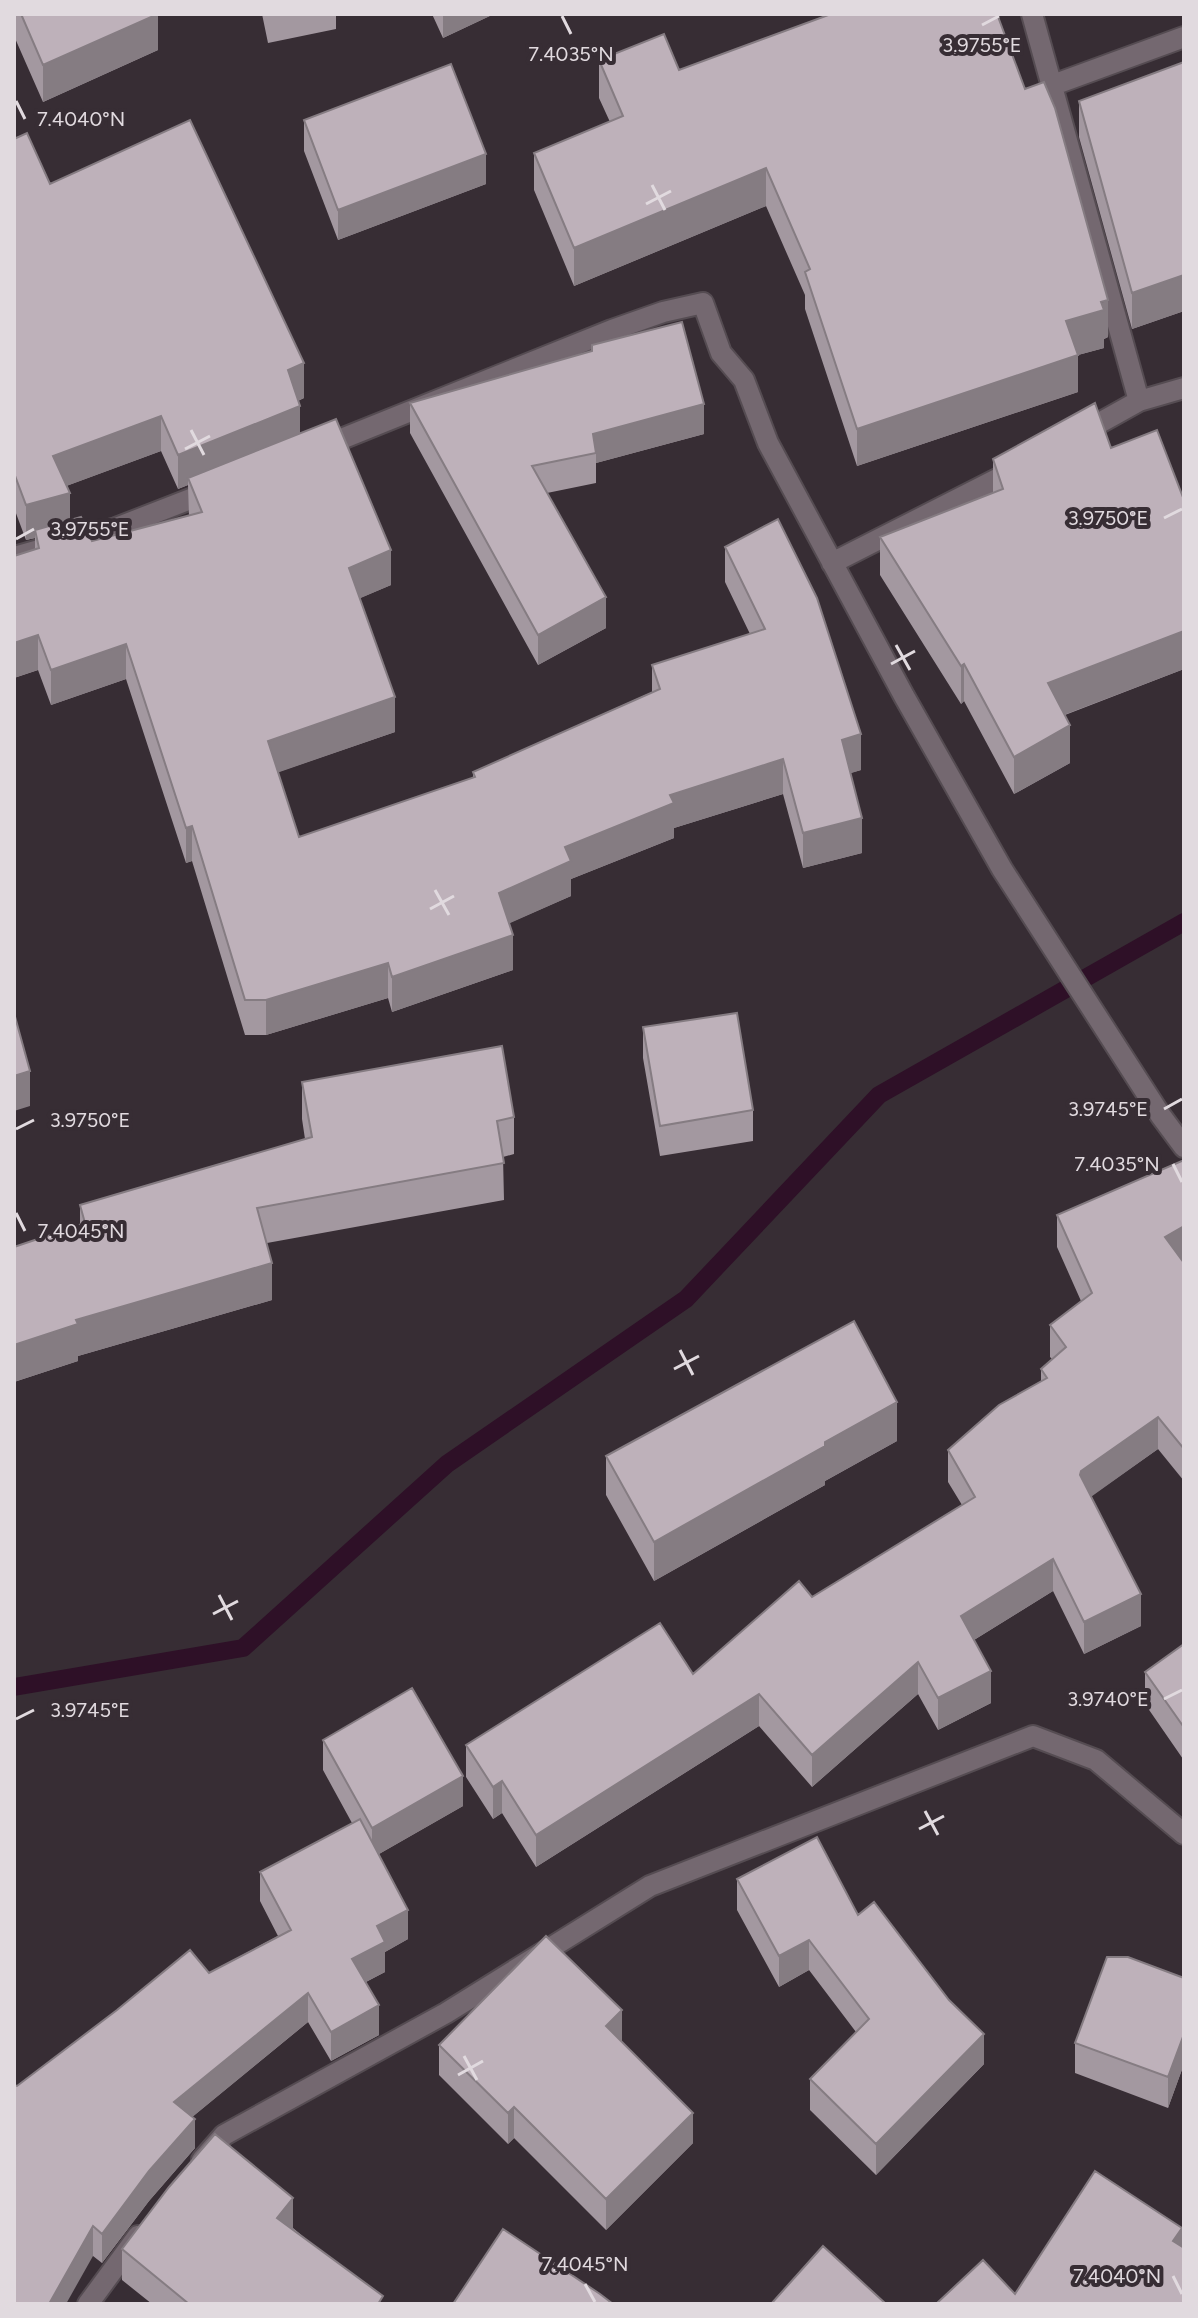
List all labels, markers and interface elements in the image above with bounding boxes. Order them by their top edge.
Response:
text: 3.9755°E [942,33,1022,57]
text: 7.4035°N [528,42,614,66]
text: 7.4040°N [37,107,125,131]
text: 3.9750°E [1068,506,1148,530]
text: 3.9755°E [50,517,130,541]
text: 3.9745°E [1068,1097,1148,1121]
text: 3.9750°E [50,1108,130,1132]
text: 7.4035°N [1074,1152,1160,1176]
text: 7.4045°N [38,1219,124,1243]
text: 3.9740°E [1067,1687,1149,1711]
text: 3.9745°E [50,1698,130,1722]
text: 7.4045°N [542,2252,628,2276]
text: 7.4040°N [1073,2264,1161,2288]

